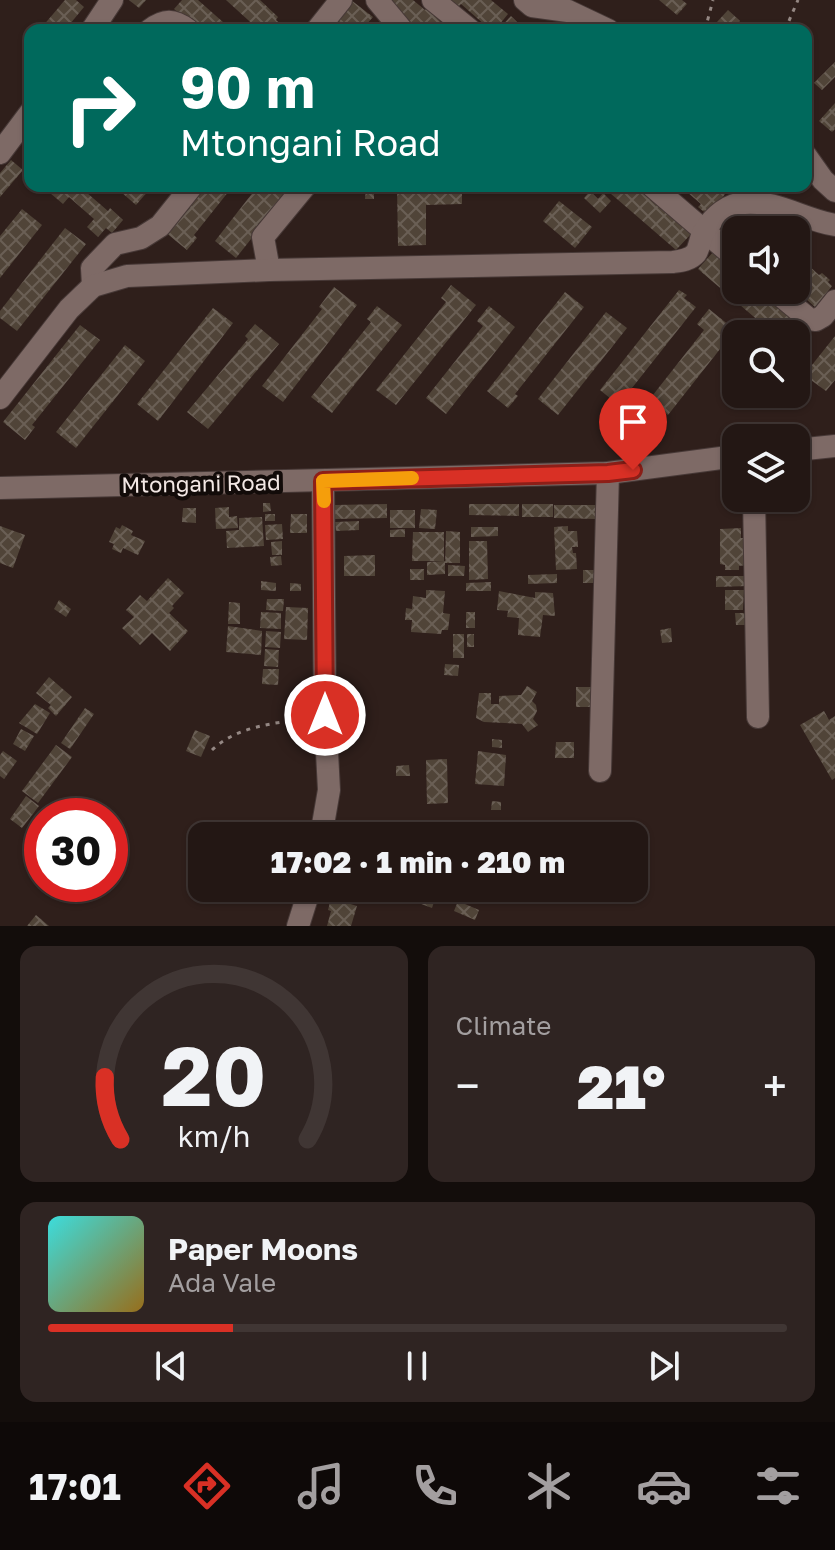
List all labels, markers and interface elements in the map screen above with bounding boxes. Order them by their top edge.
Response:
text: 90 m [180,53,315,120]
icon: right [48,56,152,160]
text: Mtongani Road [180,121,441,164]
map controls [722,216,810,512]
button: sound [722,216,810,304]
button: search [722,320,810,408]
pin [599,388,667,470]
icon: arrive [611,400,655,444]
button: layers [722,424,810,512]
street label: Mtongani Road [121,468,281,498]
position arrow [283,673,367,757]
speed limit sign: 30 [24,798,128,902]
text: 17:02 · 1 min · 210 m [271,844,565,880]
text: Climate [456,1010,551,1041]
text: 20 [161,1024,266,1124]
text: 21° [577,1050,665,1122]
text: − [456,1059,480,1112]
text: + [763,1059,787,1112]
text: km/h [177,1119,250,1153]
text: Paper Moons [168,1231,358,1267]
text: Ada Vale [168,1267,276,1298]
icon: previous [149,1344,193,1388]
icon: pause [395,1344,439,1388]
icon: next [642,1344,686,1388]
icon: directions [179,1458,235,1514]
icon: music [293,1458,349,1514]
icon: phone [407,1458,463,1514]
icon: climate [521,1458,577,1514]
icon: car [636,1458,692,1514]
icon: filters [750,1458,806,1514]
text: 17:01 [29,1465,121,1508]

